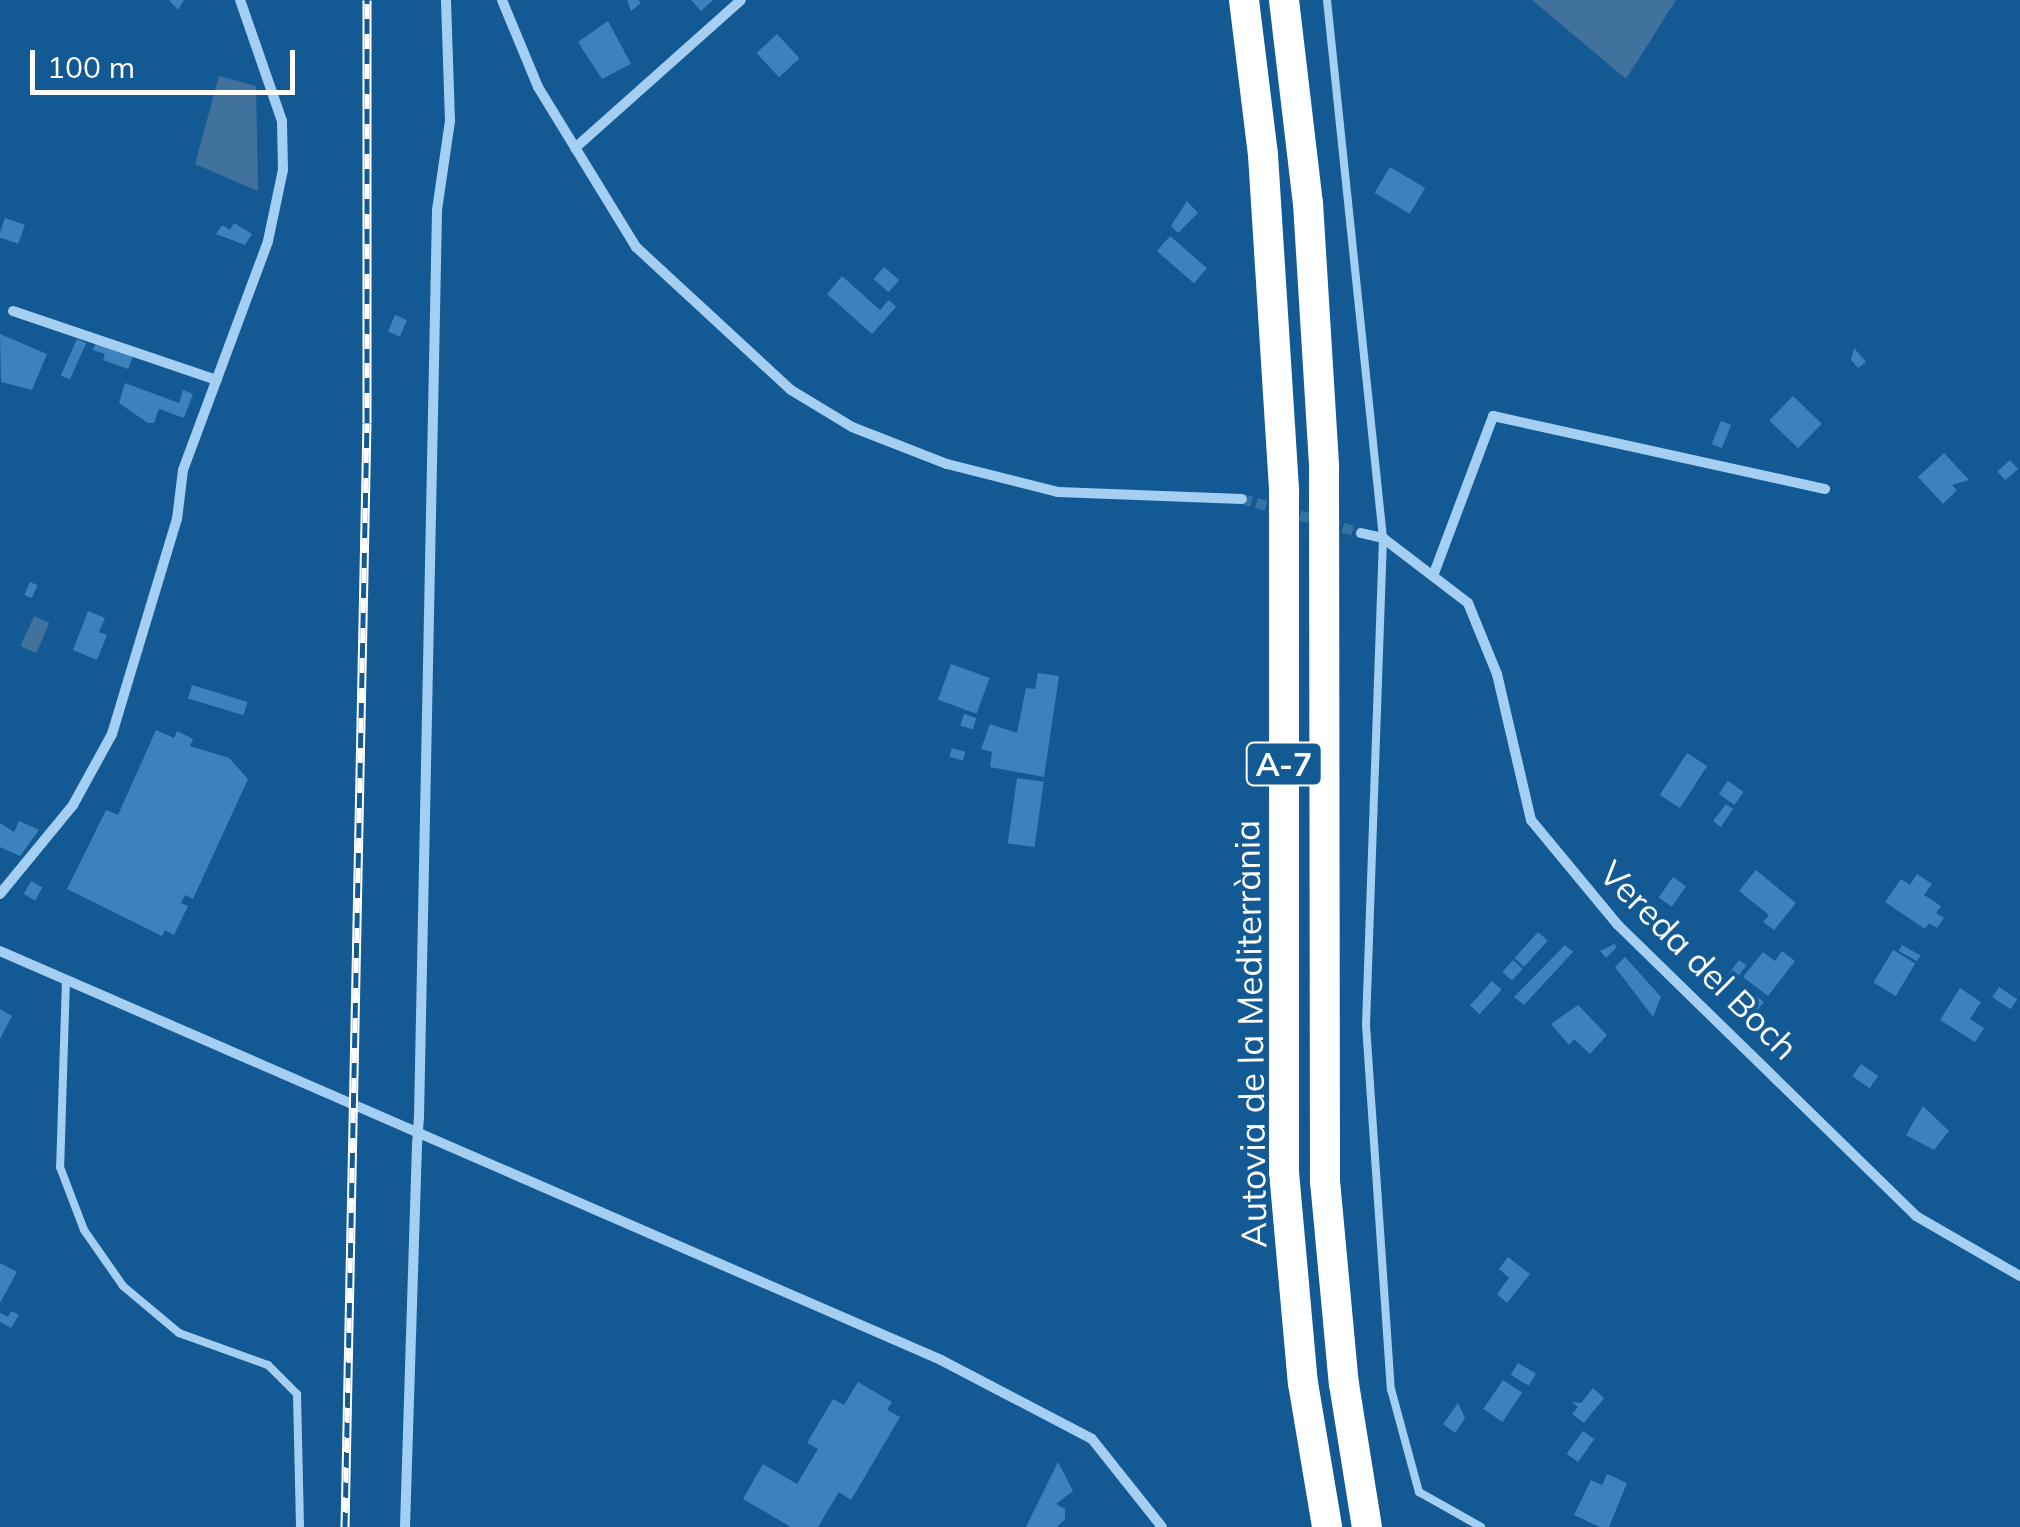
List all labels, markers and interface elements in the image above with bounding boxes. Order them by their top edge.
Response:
scale bar [35,30,300,92]
text: 100 m [47,48,135,86]
road number: A-7 [1244,737,1324,791]
street label: Autovia de la Mediterrània [1225,820,1275,1248]
street label: Vereda del Boch [1591,852,1807,1068]

